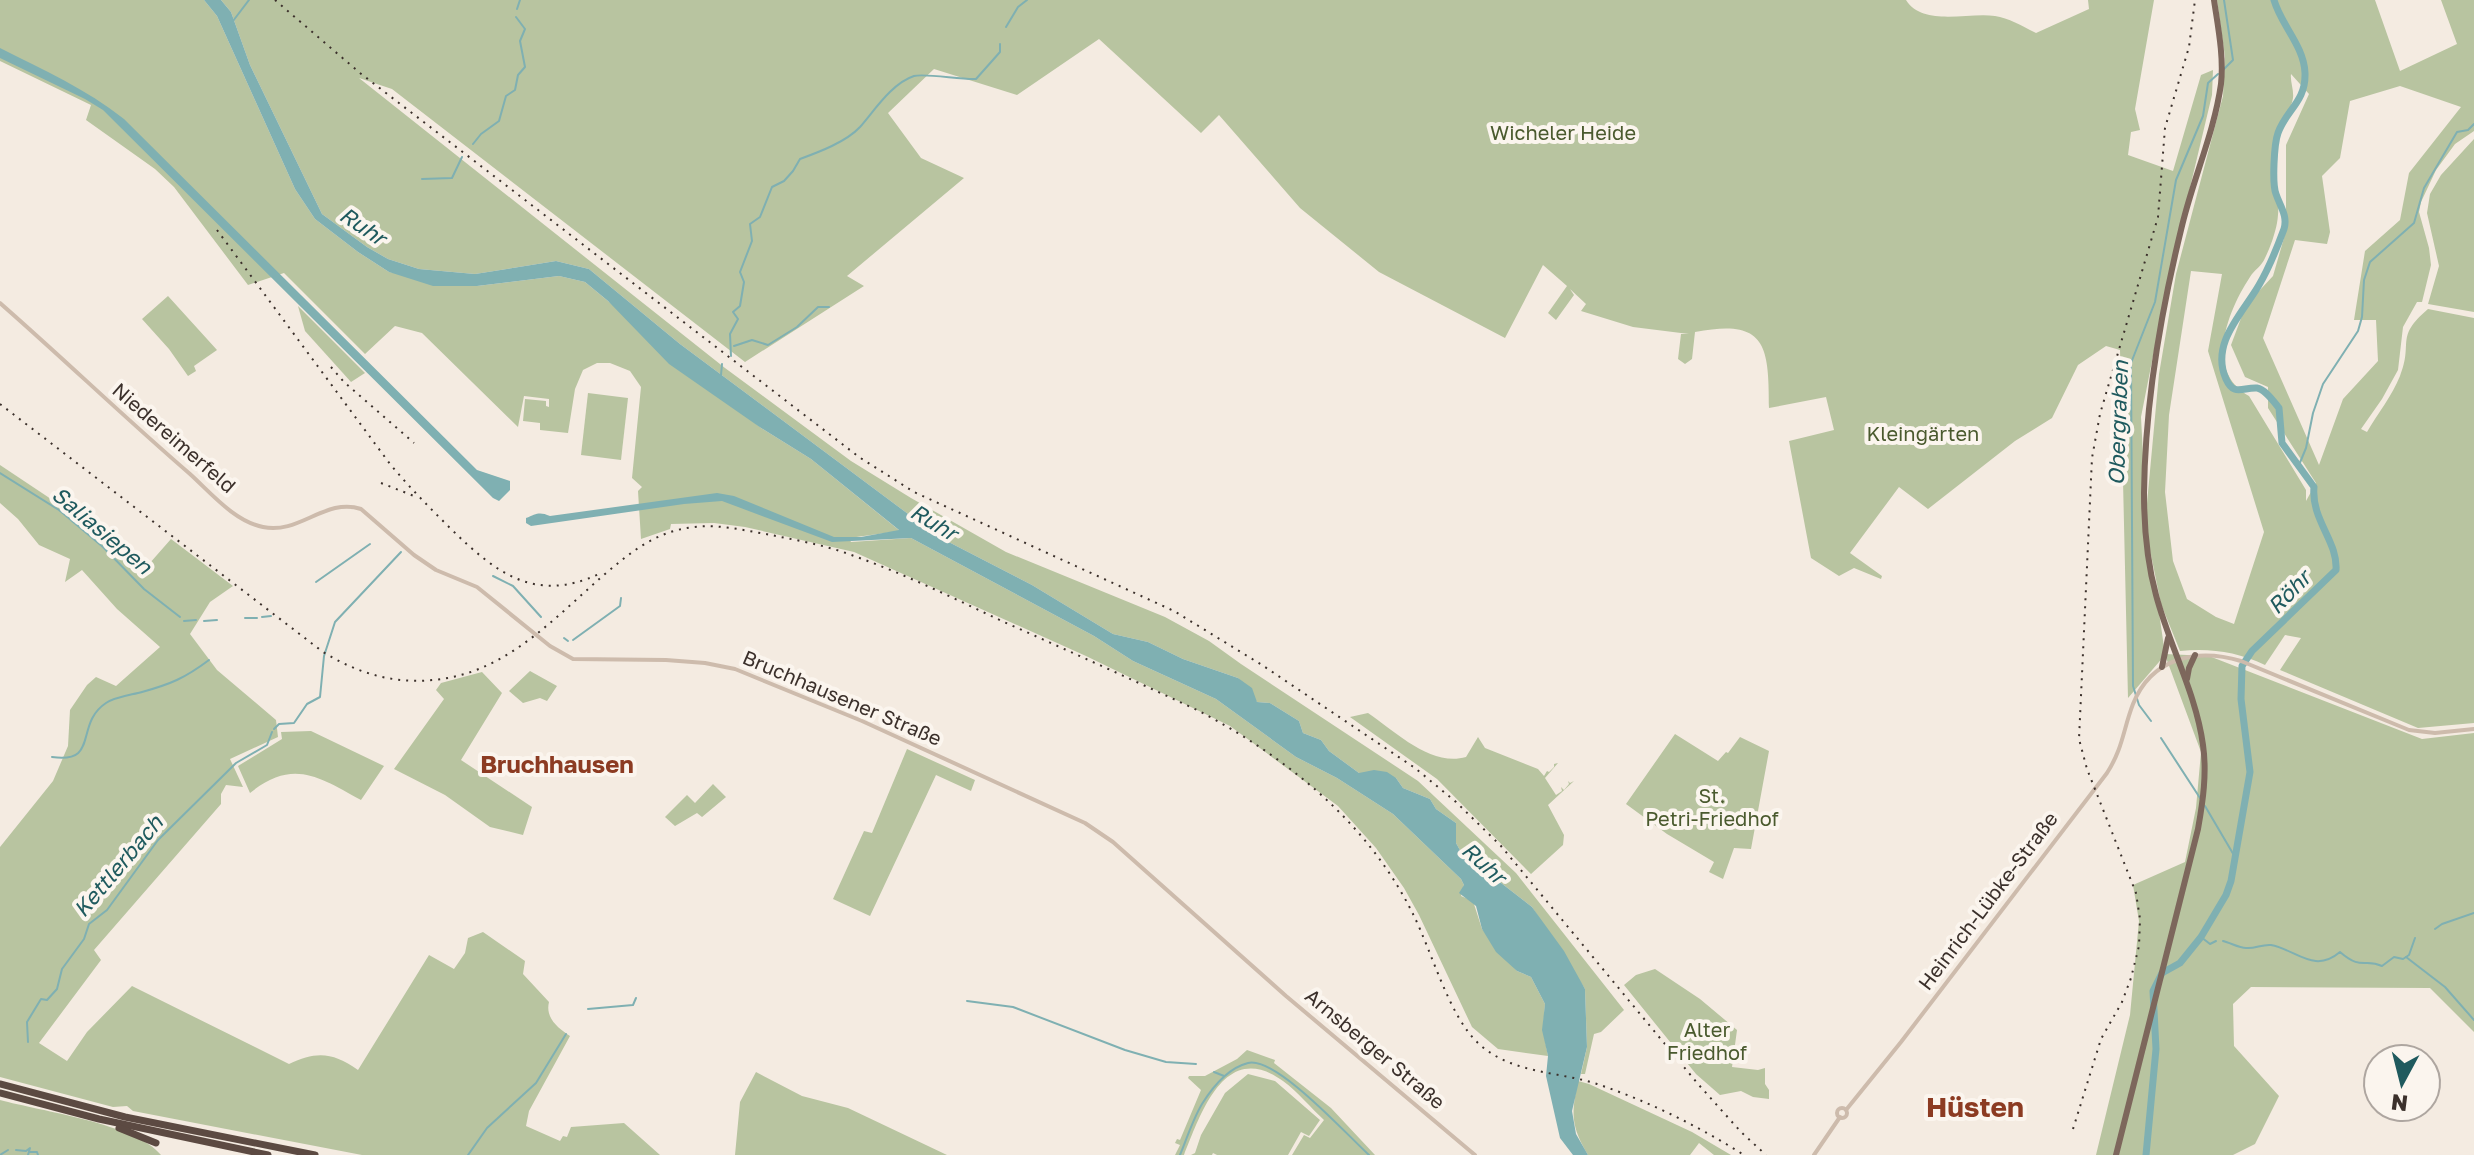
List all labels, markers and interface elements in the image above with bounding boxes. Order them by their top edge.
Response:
park label: Wicheler Heide [1490,120,1636,144]
water label: Ruhr [335,200,394,253]
water label: Obergraben [2102,359,2133,486]
street label: Niedereimerfeld [108,377,241,497]
park label: Kleingärten [1867,421,1979,445]
water label: Saliasiepen [47,480,159,580]
water label: Ruhr [906,497,966,548]
water label: Röhr [2262,562,2318,619]
street label: Bruchhausener Straße [739,644,945,750]
district label: Bruchhausen [480,749,634,778]
park label: St. Petri-Friedhof [1645,783,1779,830]
street label: Heinrich-Lübke-Straße [1912,807,2062,994]
water label: Kettlerbach [67,808,169,922]
water label: Ruhr [1457,836,1514,892]
street label: Arnsberger Straße [1301,983,1450,1114]
park label: Alter Friedhof [1667,1017,1747,1064]
north arrow [2362,1043,2442,1123]
text: N [2390,1089,2409,1118]
district label: Hüsten [1926,1090,2024,1123]

